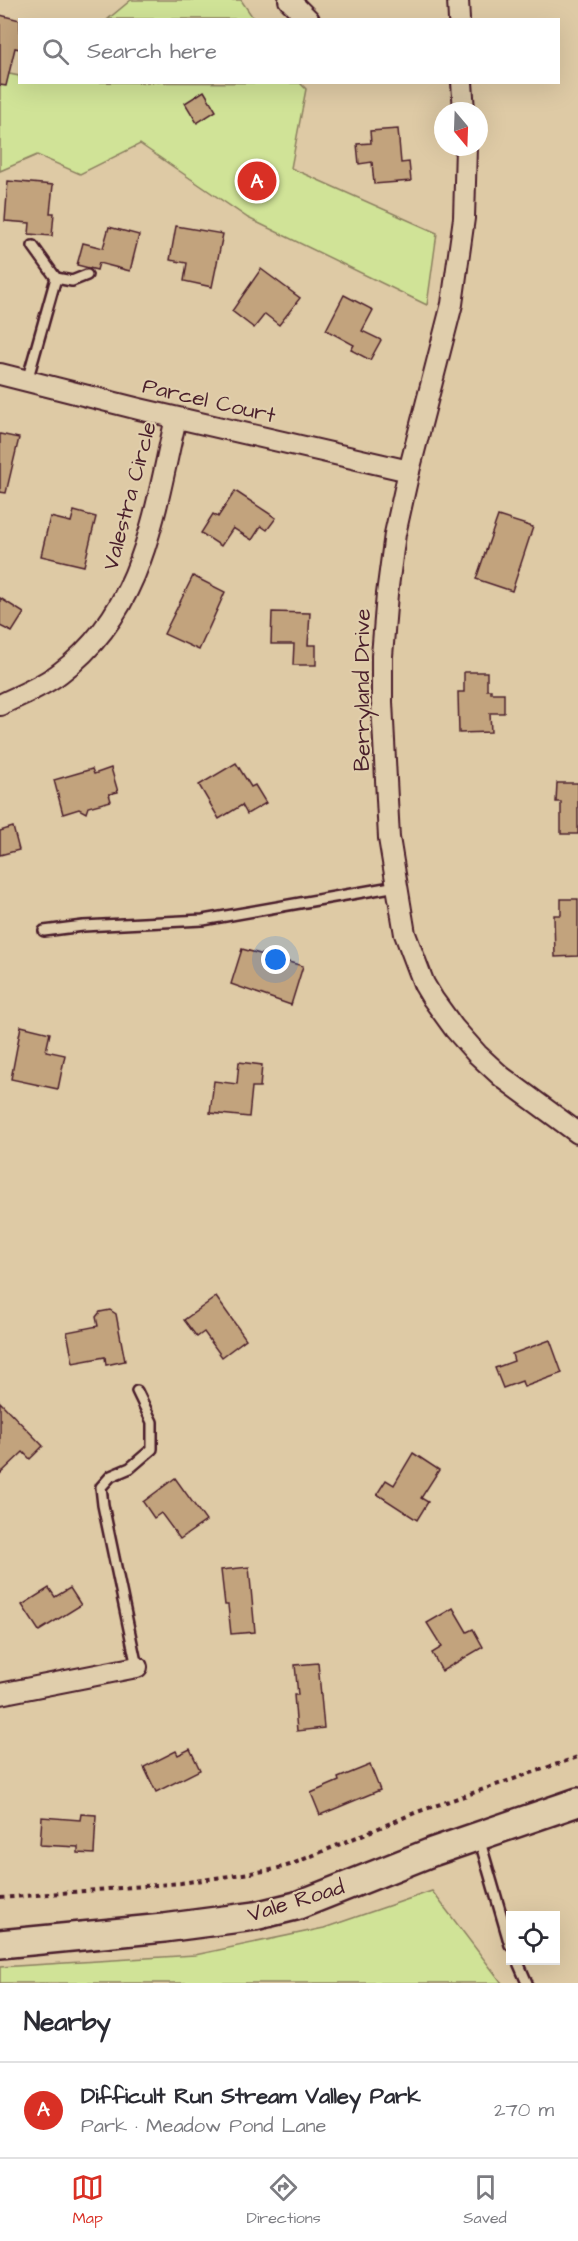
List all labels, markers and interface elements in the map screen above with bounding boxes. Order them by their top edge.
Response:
search box [18,18,560,84]
icon: search [39,35,72,68]
text: Search here [87,36,217,67]
north arrow [434,102,488,156]
pin: A [238,158,276,204]
street label: Parcel Court [139,371,279,431]
street label: Valestra Circle [95,418,165,574]
street label: Berryland Drive [347,609,379,771]
your location [261,945,290,974]
street label: Vale Road [244,1872,348,1930]
map controls [506,1911,560,1965]
button: locate [506,1911,560,1965]
text: Nearby [24,2004,111,2040]
text: Difficult Run Stream Valley Park [81,2081,421,2112]
text: A [37,2096,50,2124]
text: 270 m [494,2096,554,2124]
text: Park · Meadow Pond Lane [81,2112,326,2140]
tab: Map [71,2171,104,2229]
tab: Directions [247,2171,321,2229]
tab: Saved [463,2171,507,2229]

